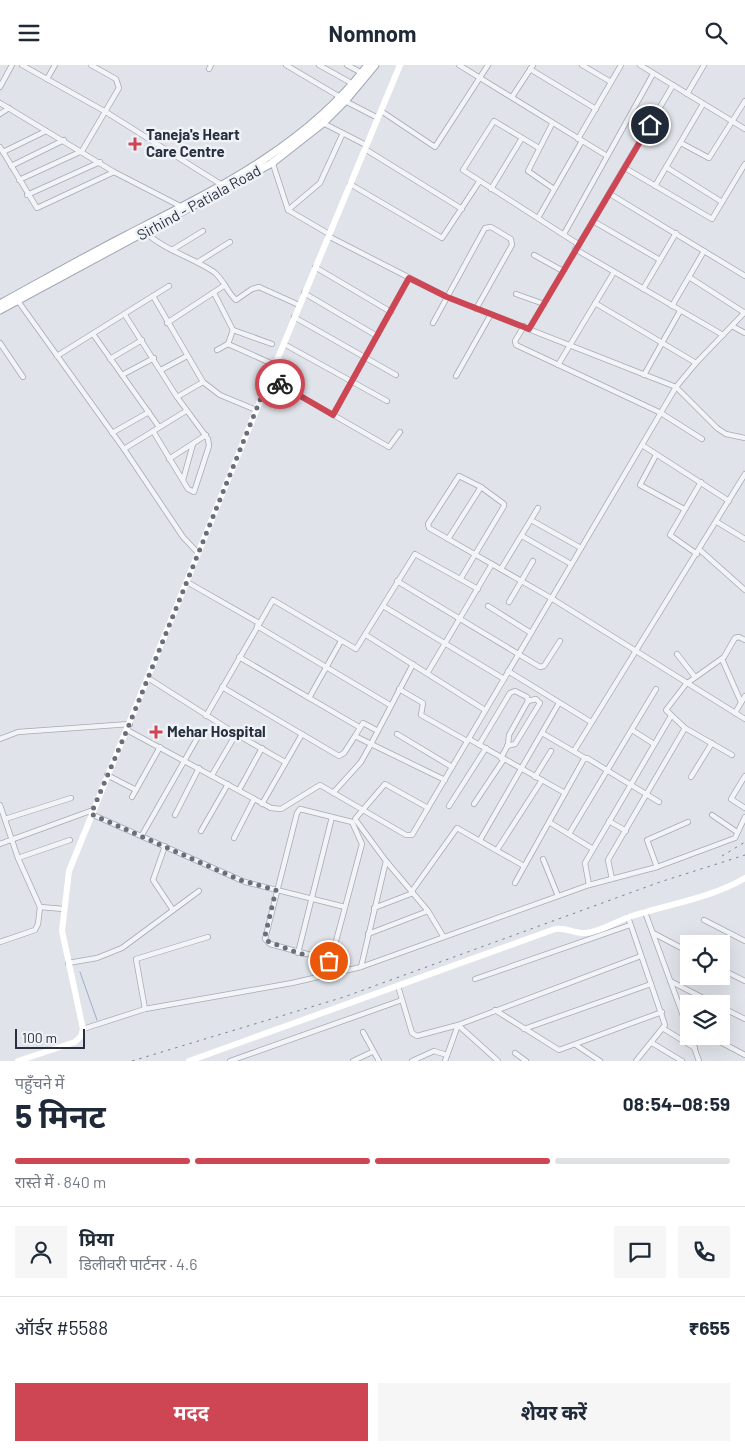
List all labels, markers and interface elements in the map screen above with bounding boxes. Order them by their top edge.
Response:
icon: menu [15,19,43,47]
icon: search [702,19,730,47]
text: Nomnom [329,20,416,46]
pin [629,104,671,146]
icon: home [636,111,664,139]
place label: Taneja's Heart Care Centre [146,125,240,160]
marker: Taneja's Heart Care Centre [128,137,142,151]
street label: Sirhind - Patiala Road [133,161,264,244]
courier [255,359,305,409]
icon: bike [266,370,294,398]
place label: Mehar Hospital [167,722,266,740]
marker: Mehar Hospital [149,725,163,739]
map controls [680,935,730,1045]
button: locate [680,935,730,985]
pin [308,940,350,982]
icon: bag [315,947,343,975]
button: layers [680,995,730,1045]
scale bar [15,1026,85,1049]
text: 100 m [22,1029,57,1046]
text: पहुँचने में [15,1073,64,1092]
text: 08:54–08:59 [623,1092,730,1115]
text: 5 मिनट [15,1096,106,1134]
text: रास्ते में · 840 m [15,1172,106,1191]
button: person [15,1226,67,1278]
button: chat [614,1226,666,1278]
button: phone [678,1226,730,1278]
text: प्रिया [79,1227,114,1250]
text: डिलीवरी पार्टनर · 4.6 [79,1254,197,1273]
text: ऑर्डर #5588 [15,1316,108,1339]
text: ₹655 [688,1316,730,1339]
button: मदद [15,1383,368,1441]
button: शेयर करें [378,1383,730,1441]

